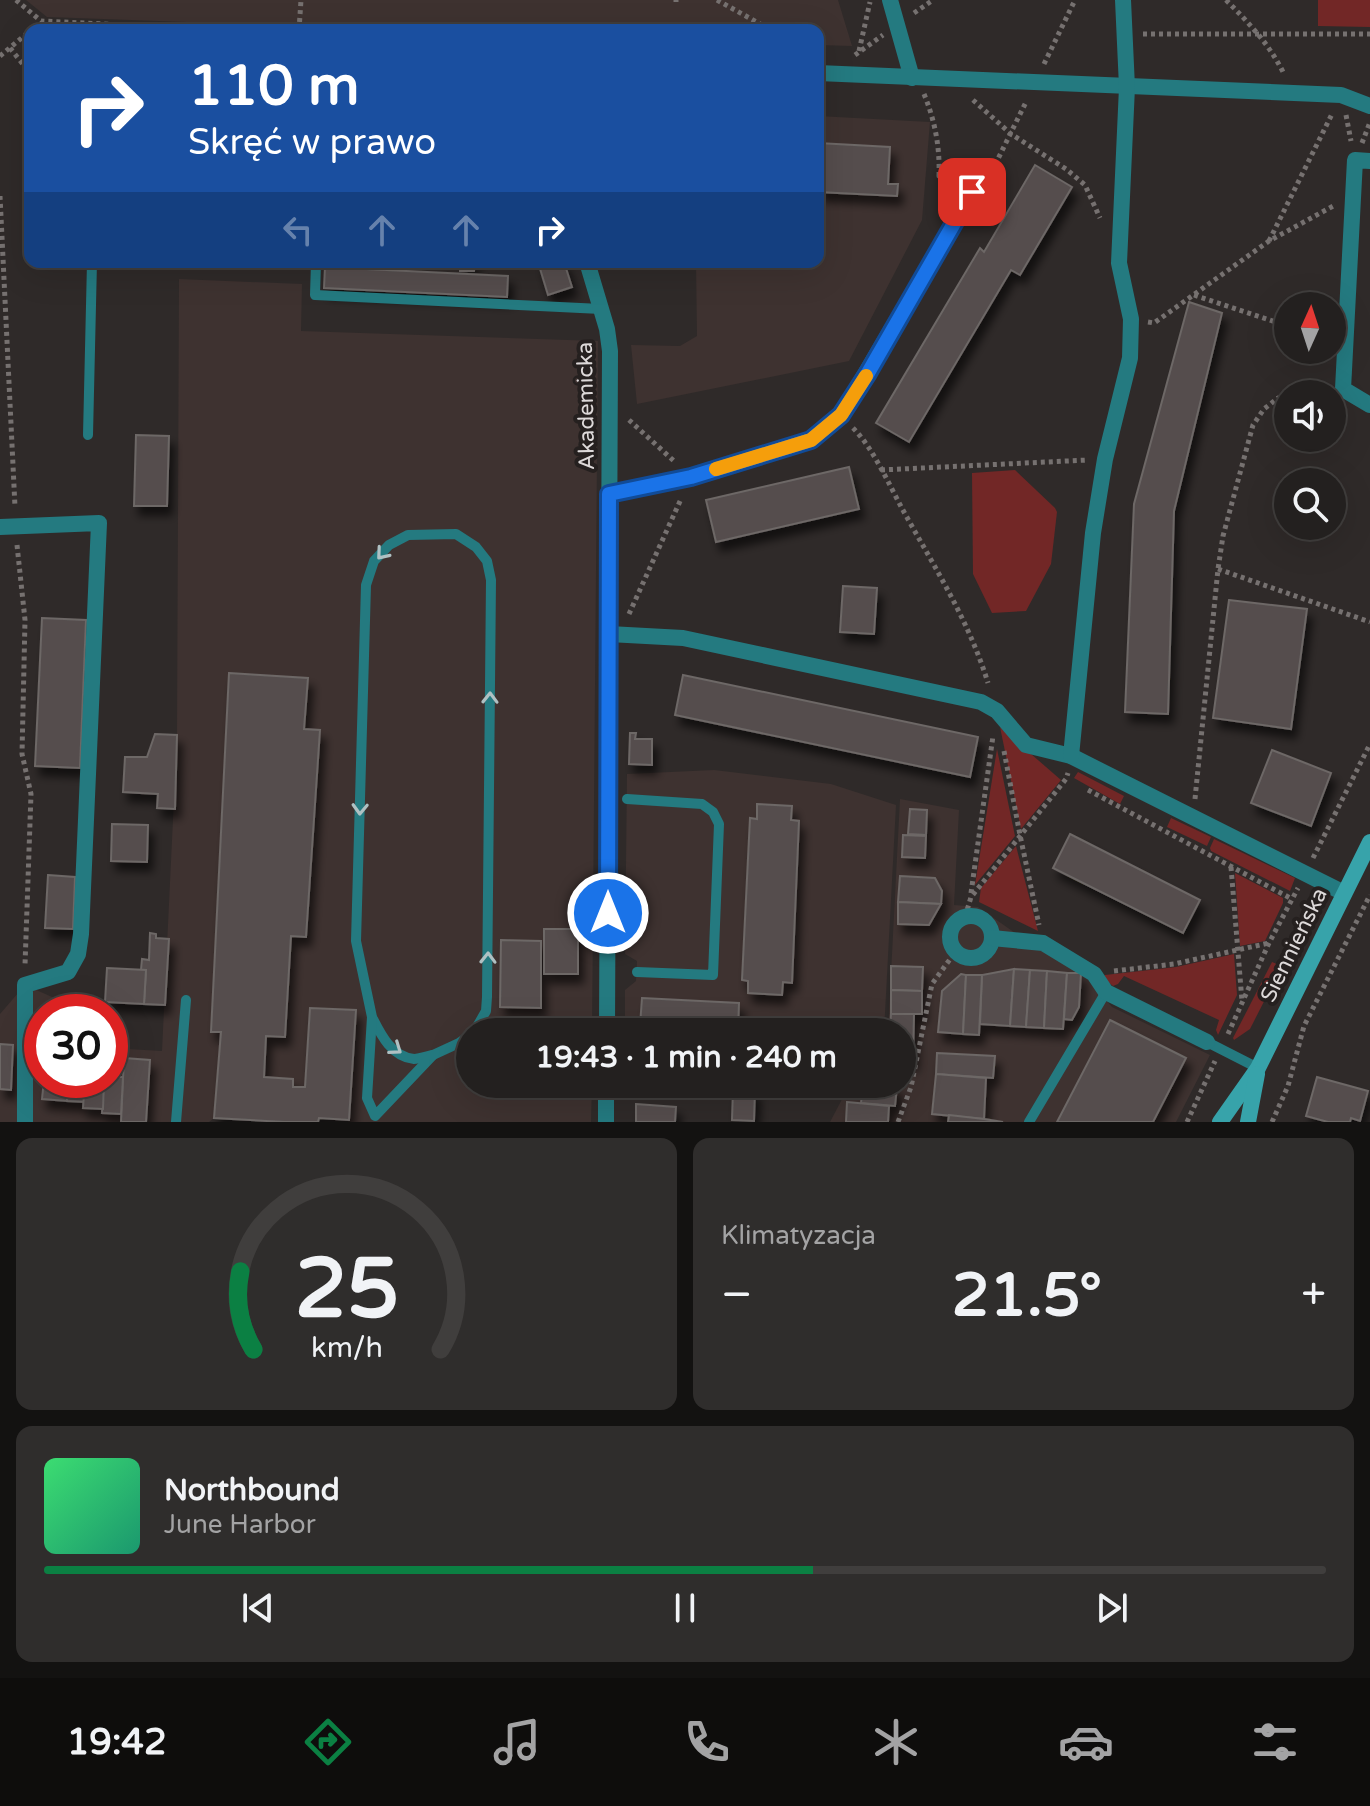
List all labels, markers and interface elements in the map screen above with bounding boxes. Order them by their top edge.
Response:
text: 110 m [188,53,359,120]
icon: right [56,56,160,160]
text: Skręć w prawo [188,121,436,164]
pin [938,158,1006,226]
icon: arrive [950,170,994,214]
icon: left [276,208,320,252]
icon: ahead [360,208,404,252]
icon: ahead [444,208,488,252]
icon: right [528,208,572,252]
north arrow [1274,292,1346,364]
map controls [1274,292,1346,540]
street label: Akademicka [572,342,600,470]
button: sound [1274,380,1346,452]
button: search [1274,468,1346,540]
one-way arrow [377,544,392,559]
one-way arrow [481,691,499,704]
one-way arrow [351,803,368,816]
position arrow [566,871,650,955]
street label: Siennieńska [1255,884,1333,1006]
one-way arrow [479,951,496,964]
speed limit sign: 30 [24,994,128,1098]
one-way arrow [387,1039,402,1054]
text: 19:43 · 1 min · 240 m [535,1039,837,1076]
text: Klimatyzacja [721,1220,876,1251]
text: 25 [294,1240,399,1340]
text: 21.5° [952,1260,1102,1332]
text: − [721,1269,752,1322]
text: + [1301,1269,1326,1322]
text: km/h [311,1331,382,1365]
text: Northbound [164,1472,340,1509]
text: June Harbor [164,1509,316,1540]
icon: previous [236,1586,280,1630]
icon: pause [663,1586,707,1630]
icon: next [1090,1586,1134,1630]
icon: directions [300,1714,356,1770]
icon: music [489,1714,545,1770]
icon: phone [679,1714,735,1770]
icon: climate [868,1714,924,1770]
icon: car [1058,1714,1114,1770]
icon: filters [1247,1714,1303,1770]
text: 19:42 [67,1721,167,1764]

